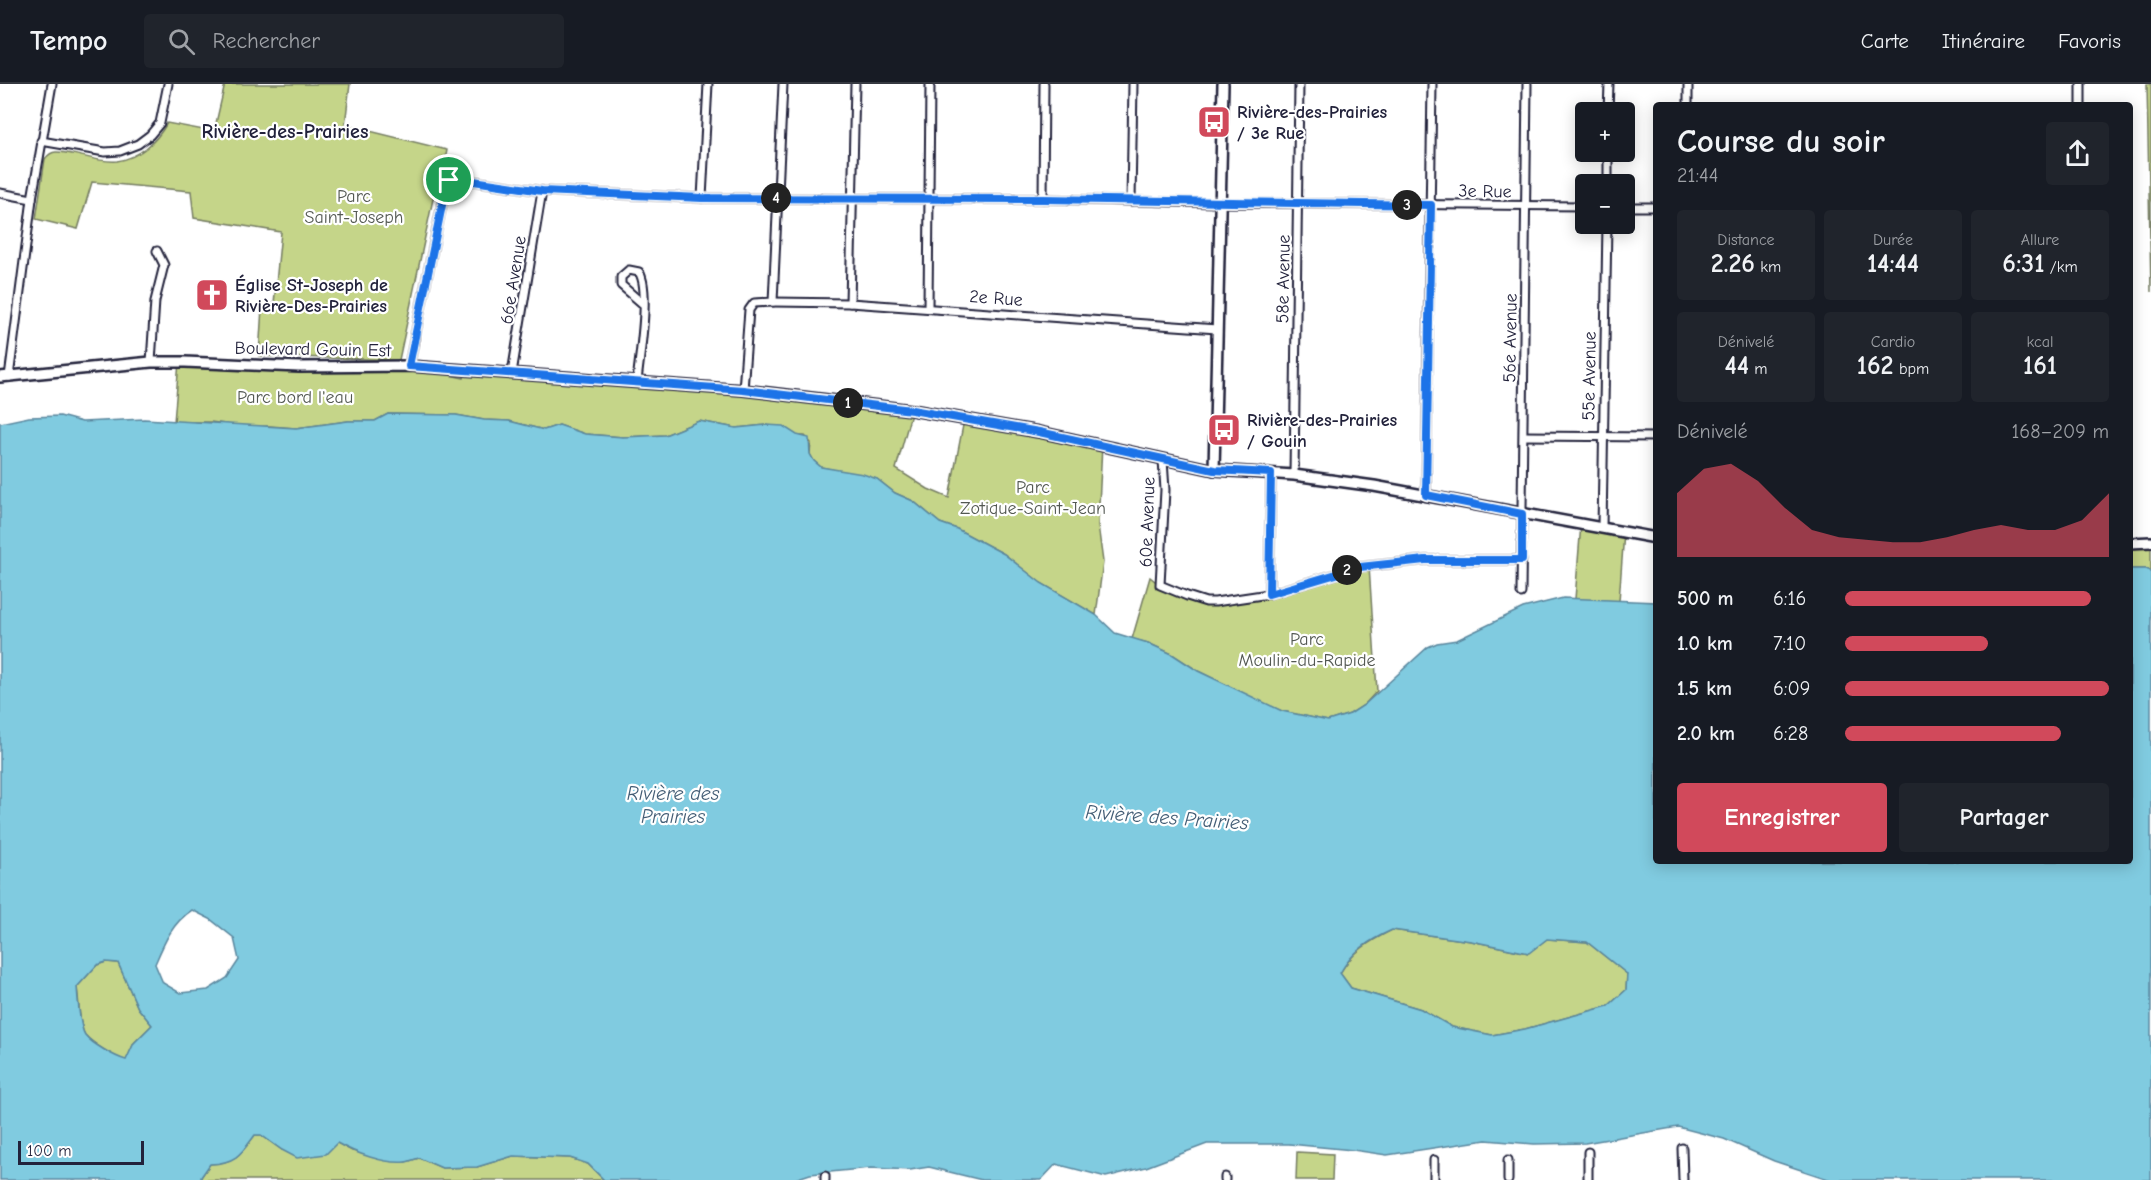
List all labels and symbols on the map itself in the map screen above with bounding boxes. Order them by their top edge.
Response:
place label: Rivière-des-Prairies / 3e Rue [1237,102,1388,144]
bus stop icon: Rivière-des-Prairies / 3e Rue [1196,104,1232,140]
district label: Rivière-des-Prairies [202,120,368,143]
pin [423,154,474,205]
street label: 3e Rue [1458,181,1512,202]
pin: 4 [761,183,791,213]
park label: Parc Saint-Joseph [305,186,403,228]
pin: 3 [1392,190,1422,220]
street label: 66e Avenue [496,234,531,326]
street label: 58e Avenue [1272,234,1295,324]
place label: Église St-Joseph de Rivière-Des-Prairies [235,274,388,317]
church icon: Église St-Joseph de Rivière-Des-Prairies [194,277,230,313]
street label: 2e Rue [969,286,1023,311]
street label: 56e Avenue [1499,293,1522,383]
street label: 55e Avenue [1578,331,1601,421]
street label: Boulevard Gouin Est [235,338,392,361]
park label: Parc bord l'eau [237,387,353,408]
pin: 1 [833,388,863,418]
place label: Rivière-des-Prairies / Gouin [1247,410,1398,452]
bus stop icon: Rivière-des-Prairies / Gouin [1206,412,1242,448]
street label: 60e Avenue [1135,476,1160,568]
park label: Parc Zotique-Saint-Jean [960,477,1106,519]
pin: 2 [1332,555,1362,585]
park label: Parc Moulin-du-Rapide [1239,629,1376,671]
water label: Rivière des Prairies [627,782,720,828]
water label: Rivière des Prairies [1085,800,1250,835]
scale bar [18,1138,144,1166]

